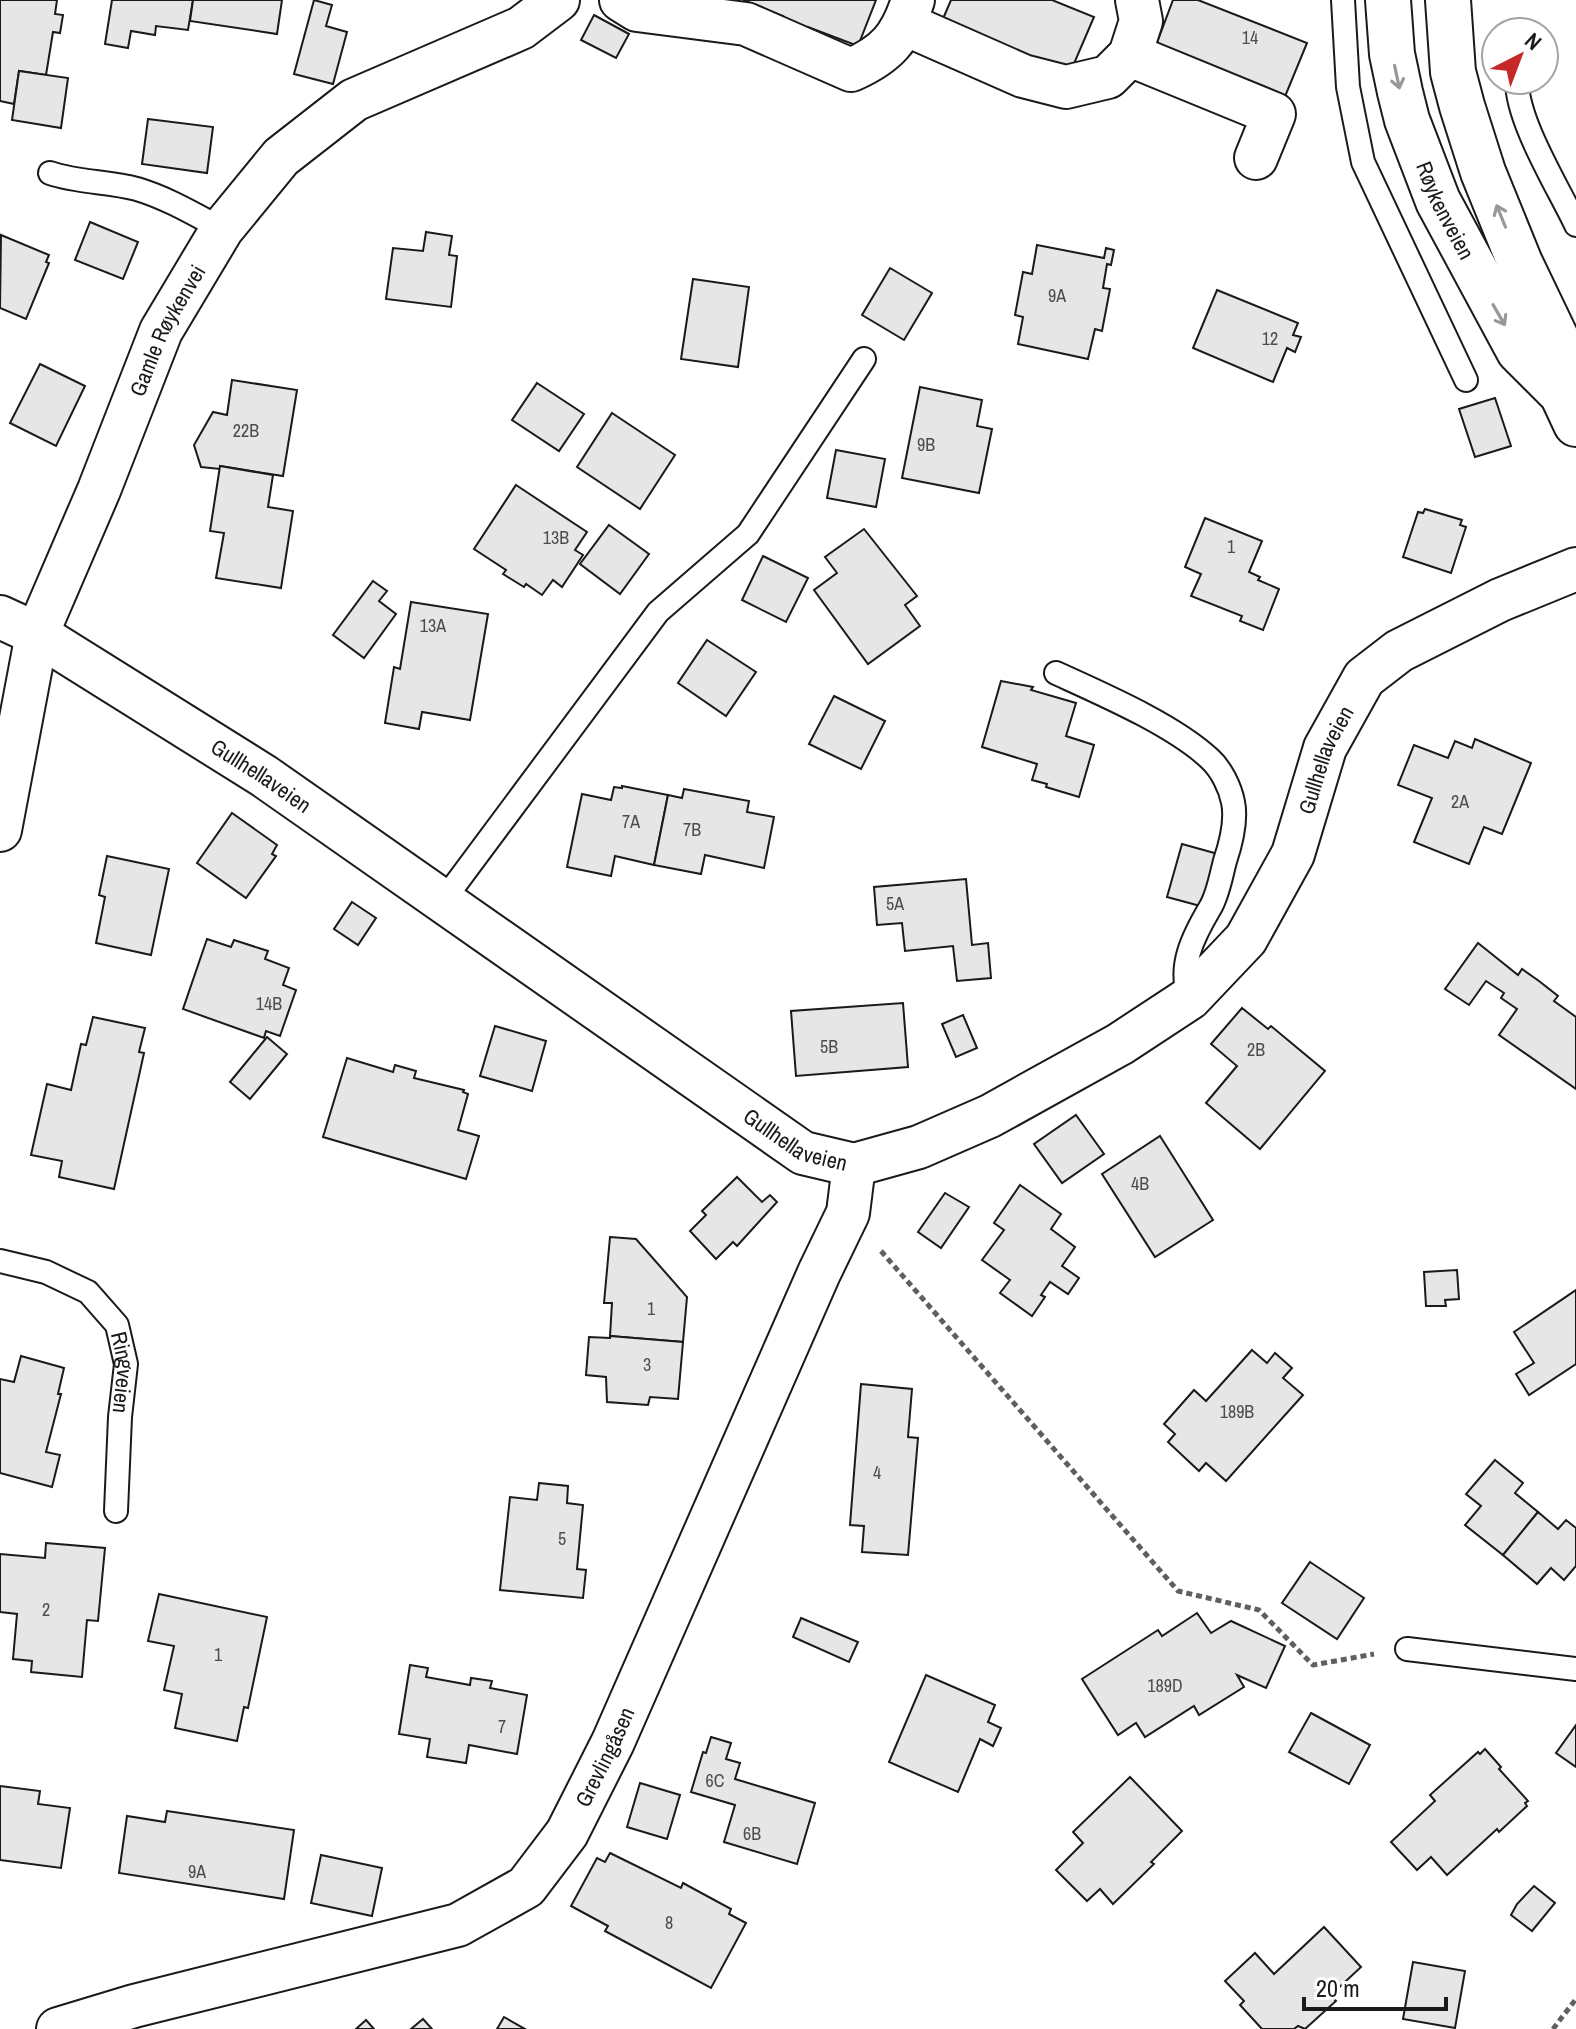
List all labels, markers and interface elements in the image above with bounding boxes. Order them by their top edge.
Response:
north arrow [1480,16,1560,96]
house number: 14 [1242,25,1258,50]
text: N [1519,26,1548,57]
one-way arrow [1390,64,1405,90]
street label: Røykenveien [1409,157,1482,265]
one-way arrow [1493,204,1508,229]
street label: Gamle Røykenvei [122,259,212,400]
house number: 9A [1048,283,1066,308]
one-way arrow [1491,303,1507,326]
house number: 12 [1262,326,1278,351]
house number: 22B [233,418,259,443]
house number: 9B [917,432,935,457]
house number: 13B [543,525,569,550]
house number: 1 [1227,534,1236,559]
house number: 13A [420,613,446,638]
street label: Gullhellaveien [1291,700,1361,818]
street label: Gullhellaveien [205,732,317,820]
house number: 2A [1451,789,1469,814]
house number: 7A [622,809,640,834]
house number: 7B [683,817,701,842]
house number: 5A [886,891,904,916]
house number: 14B [256,991,282,1016]
house number: 5B [820,1034,838,1059]
house number: 2B [1247,1037,1265,1062]
street label: Gullhellaveien [737,1101,850,1178]
house number: 4B [1131,1171,1149,1196]
house number: 1 [647,1296,656,1321]
street label: Ringveien [104,1329,141,1415]
house number: 3 [643,1352,651,1377]
house number: 189B [1220,1399,1254,1424]
house number: 4 [873,1460,881,1485]
house number: 5 [558,1526,566,1551]
house number: 2 [42,1597,50,1622]
house number: 1 [214,1642,223,1667]
house number: 189D [1147,1673,1183,1698]
street label: Grevlingåsen [568,1702,641,1812]
house number: 7 [498,1714,506,1739]
house number: 6C [706,1768,724,1793]
house number: 6B [743,1821,761,1846]
house number: 9A [188,1859,206,1884]
house number: 8 [665,1910,673,1935]
scale bar [1304,1961,1446,2011]
text: 20 m [1316,1972,1360,2004]

